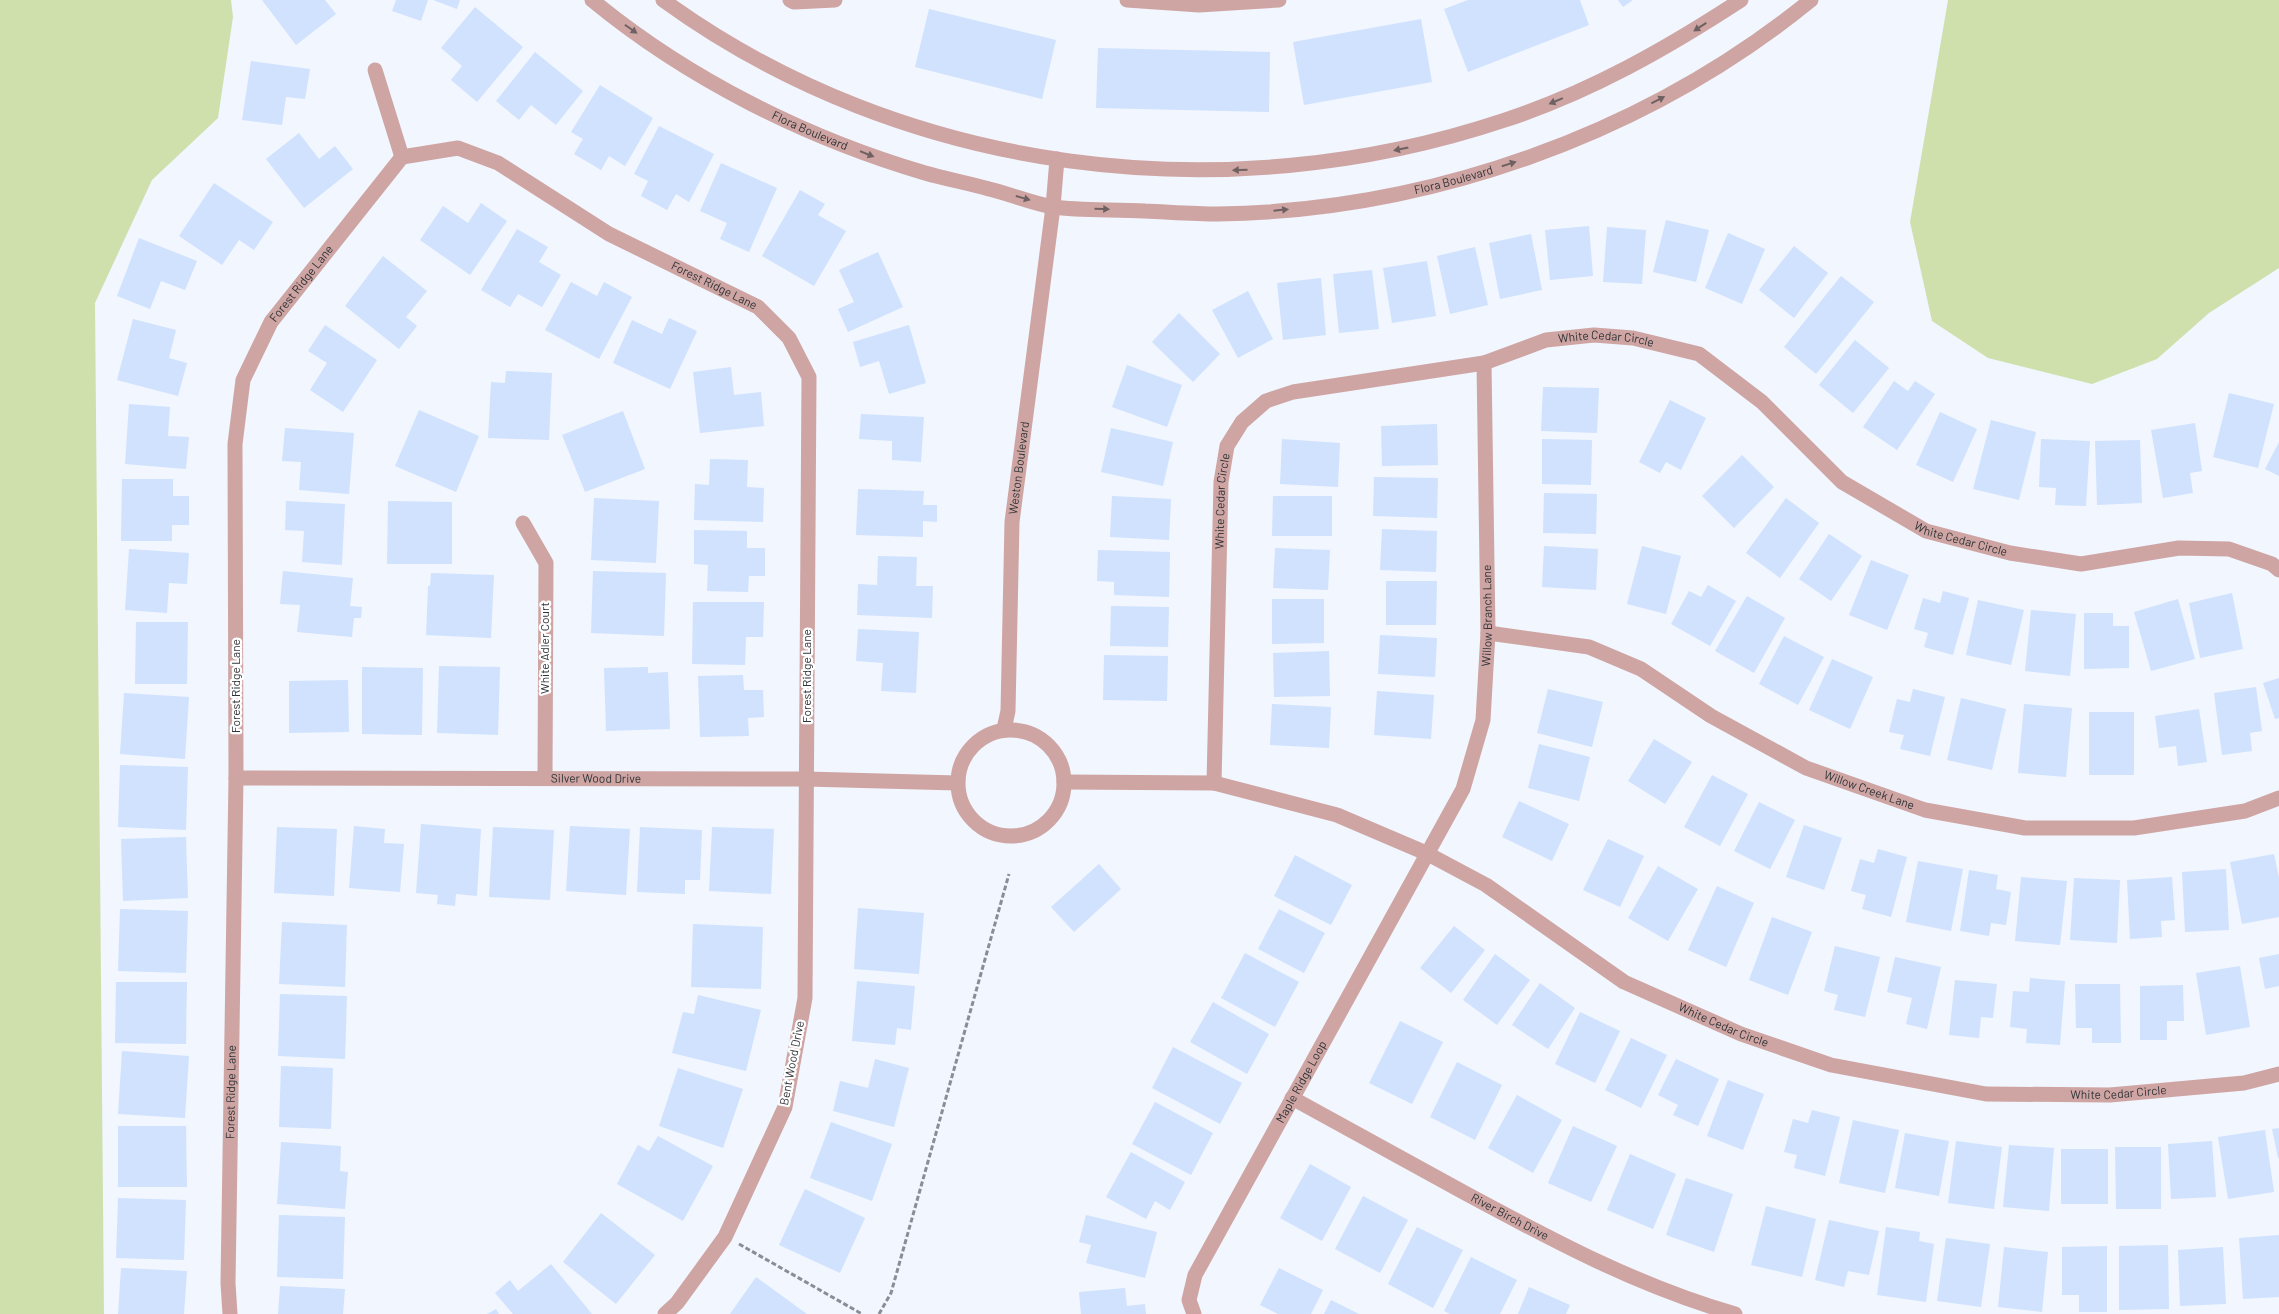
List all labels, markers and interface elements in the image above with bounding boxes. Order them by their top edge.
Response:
one-way arrow [1693,22,1706,31]
one-way arrow [625,24,638,34]
one-way arrow [1651,96,1665,104]
one-way arrow [1548,97,1563,105]
street label: Flora Boulevard [770,107,850,152]
one-way arrow [1393,145,1408,153]
one-way arrow [860,150,875,158]
one-way arrow [1501,159,1516,167]
street label: Flora Boulevard [1413,162,1494,196]
one-way arrow [1231,166,1247,174]
one-way arrow [1016,195,1031,203]
one-way arrow [1094,205,1110,213]
one-way arrow [1274,205,1290,213]
street label: Forest Ridge Lane [266,242,335,324]
street label: Forest Ridge Lane [669,258,760,312]
street label: White Cedar Circle [1557,327,1656,349]
street label: Weston Boulevard [1005,420,1031,515]
street label: White Cedar Circle [1211,452,1232,549]
street label: White Cedar Circle [1912,518,2009,558]
street label: Willow Branch Lane [1478,565,1494,667]
street label: White Adler Court [537,602,551,694]
street label: Forest Ridge Lane [799,629,813,723]
street label: Forest Ridge Lane [228,639,242,733]
street label: Willow Creek Lane [1822,767,1917,812]
street label: Silver Wood Drive [551,771,641,785]
street label: White Cedar Circle [1677,999,1771,1049]
street label: Bent Wood Drive [776,1019,806,1106]
street label: Maple Ridge Loop [1272,1038,1329,1125]
street label: Forest Ridge Lane [222,1045,238,1139]
street label: White Cedar Circle [2070,1082,2167,1101]
street label: River Birch Drive [1469,1190,1551,1242]

